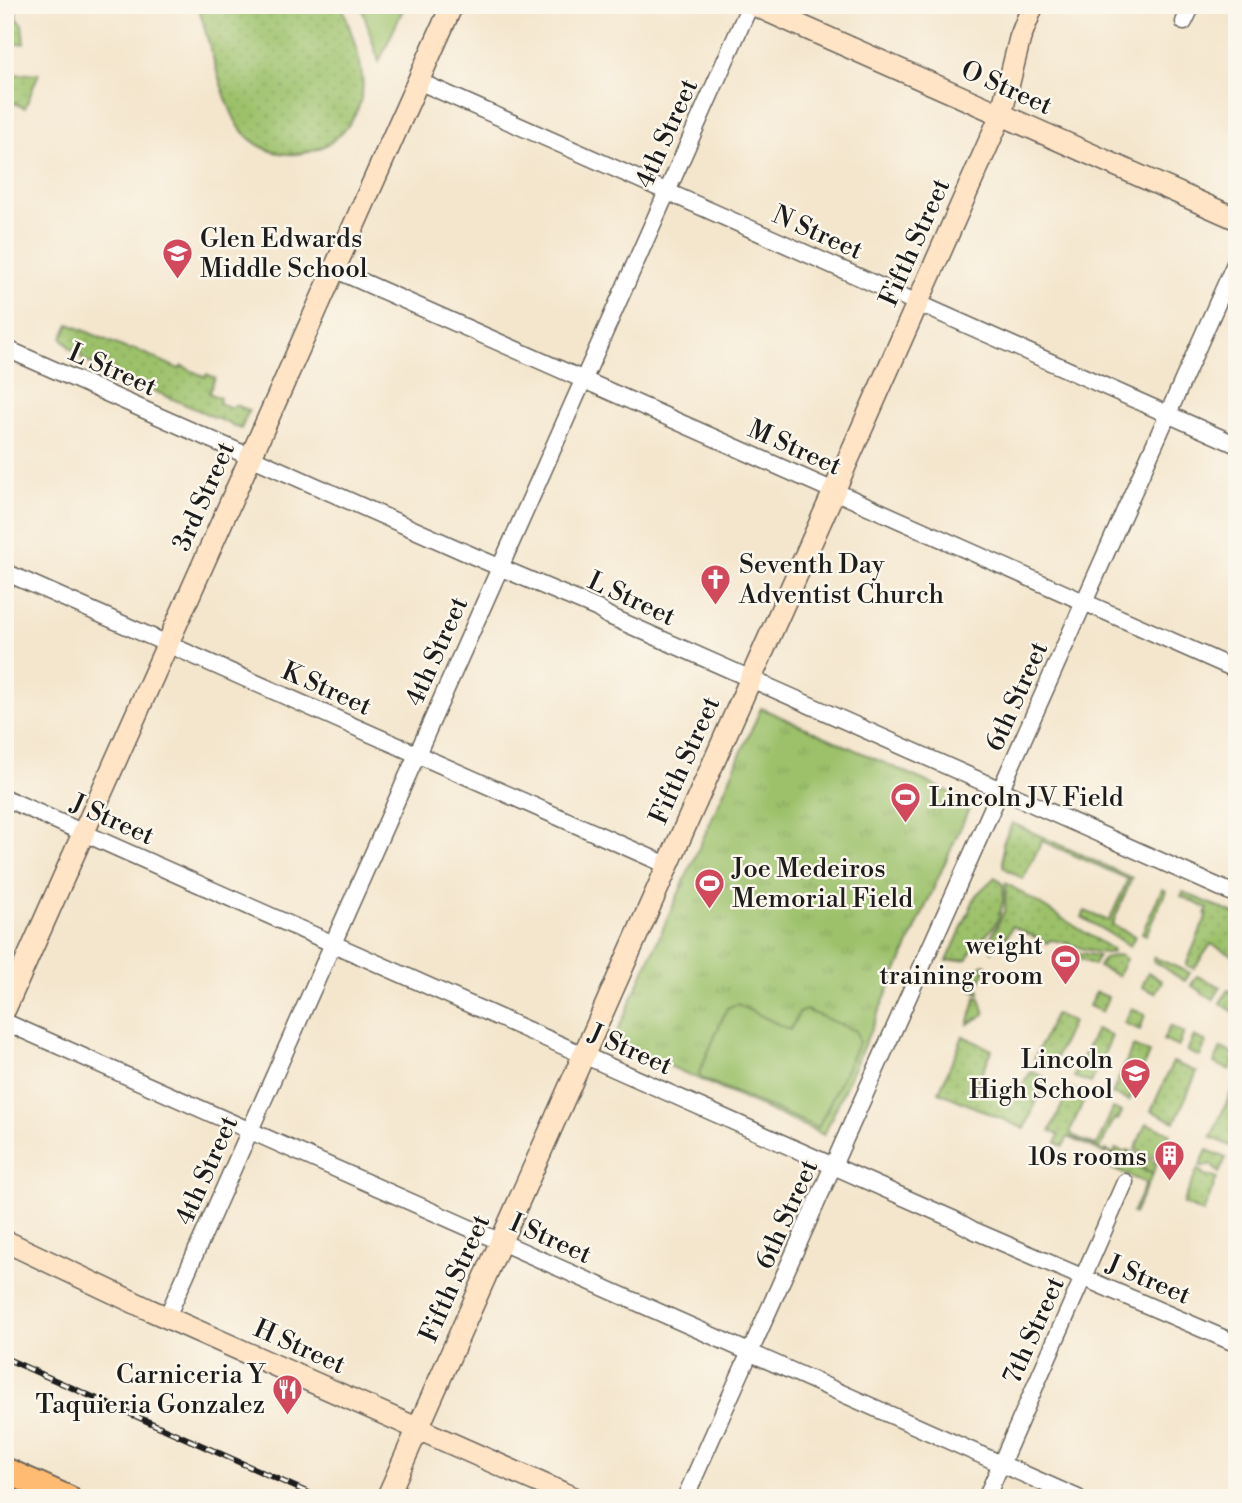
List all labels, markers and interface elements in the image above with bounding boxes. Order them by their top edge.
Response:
street label: O Street [956,54,1057,122]
street label: 4th Street [629,74,705,193]
street label: Fifth Street [872,173,957,311]
street label: N Street [768,199,868,267]
place label: Glen Edwards Middle School [200,223,368,285]
school or university icon: Glen Edwards Middle School [160,236,194,280]
street label: L Street [64,336,162,403]
street label: M Street [743,413,846,483]
street label: 3rd Street [166,437,242,556]
place label: Seventh Day Adventist Church [738,549,944,611]
church icon: Seventh Day Adventist Church [699,562,733,606]
street label: L Street [583,565,681,633]
street label: 4th Street [399,592,475,711]
street label: 6th Street [979,637,1055,756]
street label: K Street [277,655,376,723]
street label: Fifth Street [642,691,727,829]
sports icon: Lincoln JV Field [889,780,923,824]
place label: Lincoln JV Field [929,782,1124,814]
street label: J Street [65,787,159,852]
place label: Joe Medeiros Memorial Field [731,853,913,915]
sports icon: Joe Medeiros Memorial Field [692,866,726,910]
place label: weight training room [880,930,1043,992]
sports icon: weight training room [1049,943,1083,987]
street label: J Street [583,1017,677,1082]
place label: Lincoln High School [969,1044,1113,1106]
school or university icon: Lincoln High School [1119,1057,1153,1101]
street label: 4th Street [169,1111,245,1230]
building icon: 10s rooms [1153,1139,1187,1183]
place label: 10s rooms [1028,1141,1147,1173]
street label: 6th Street [749,1155,825,1274]
street label: I Street [505,1207,596,1271]
street label: Fifth Street [412,1209,497,1347]
street label: J Street [1101,1248,1195,1312]
street label: 7th Street [996,1272,1072,1389]
street label: H Street [249,1313,350,1381]
place label: Carniceria Y Taquieria Gonzalez [35,1359,267,1421]
restaurant icon: Carniceria Y Taquieria Gonzalez [271,1372,305,1416]

